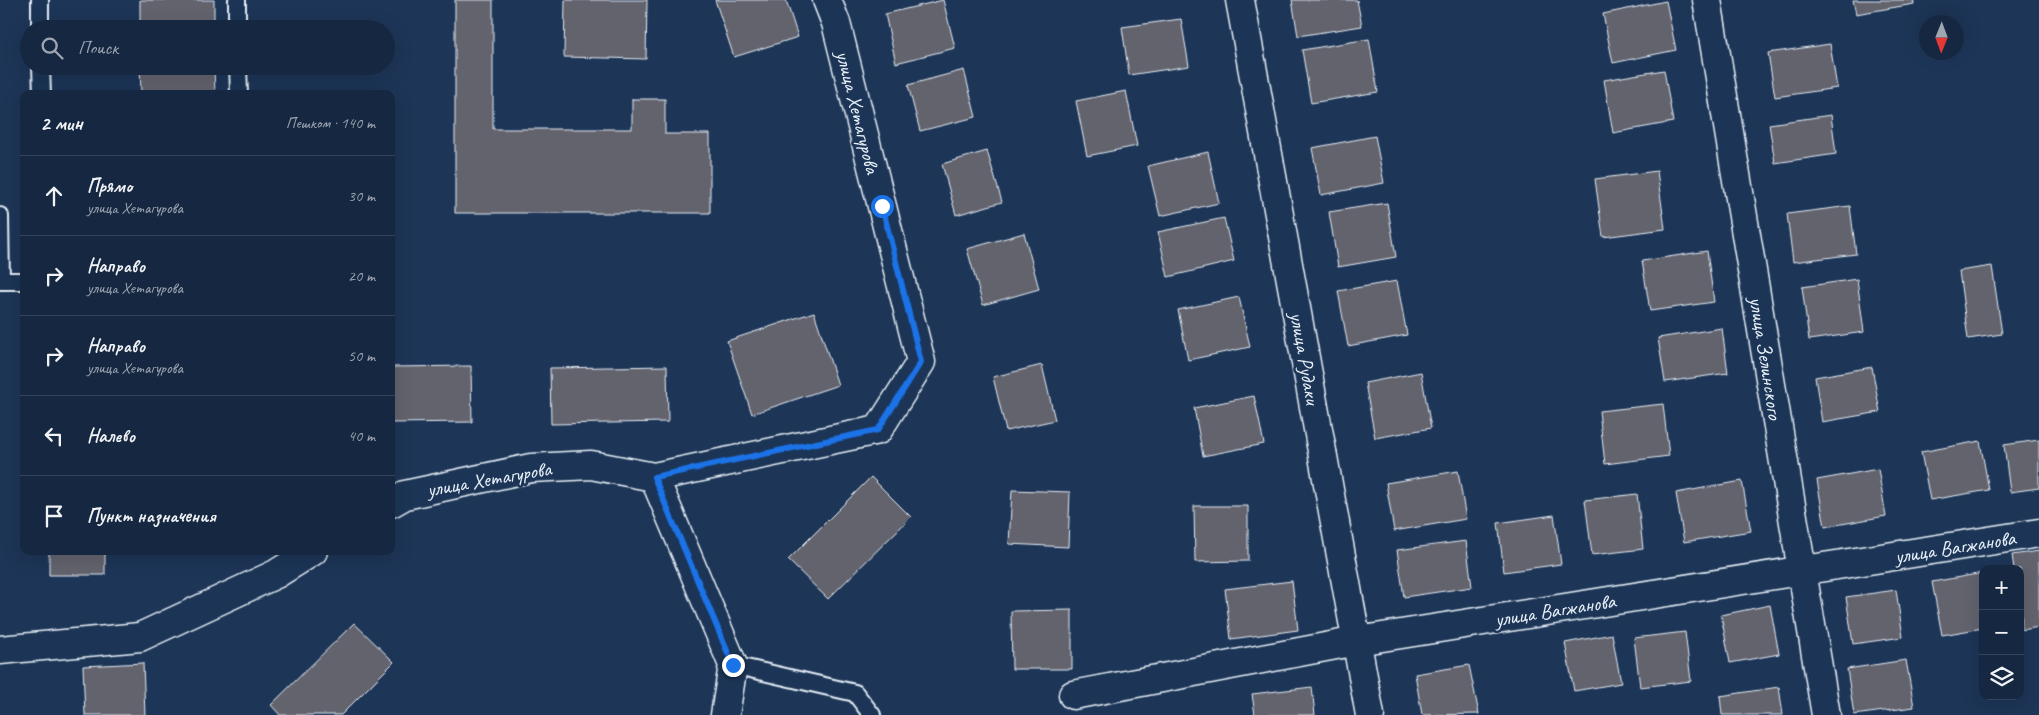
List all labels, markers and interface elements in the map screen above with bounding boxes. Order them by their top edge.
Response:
north arrow [1919,15,1964,60]
search box [20,20,395,75]
icon: search [38,34,66,62]
text: Поиск [78,36,118,60]
street label: улица Хетагурова [830,46,886,178]
text: 2 мин [40,110,83,136]
text: Пешком · 140 m [286,113,375,133]
text: Прямо [87,174,132,198]
icon: ahead [40,182,68,210]
text: 30 m [348,186,375,206]
route start [871,195,894,218]
text: улица Хетагурова [87,198,183,218]
text: Направо [87,254,145,278]
icon: right [40,262,68,290]
text: 20 m [348,266,375,286]
text: улица Хетагурова [87,278,183,298]
street label: улица Зелинского [1743,293,1789,423]
street label: улица Рудаки [1284,308,1326,409]
text: Направо [87,334,145,358]
icon: right [40,342,68,370]
text: 50 m [348,346,375,366]
text: улица Хетагурова [87,358,183,378]
icon: left [40,422,68,450]
text: Налево [87,424,135,448]
text: 40 m [348,426,375,446]
street label: улица Хетагурова [423,455,555,503]
icon: arrive [40,502,68,530]
text: Пункт назначения [87,504,216,528]
street label: улица Вагжанова [1891,524,2019,570]
map controls [1979,565,2024,700]
button: + [1979,565,2024,610]
street label: улица Вагжанова [1491,587,1619,633]
button: − [1979,610,2024,655]
route end [722,654,745,677]
button: layers [1979,655,2024,700]

